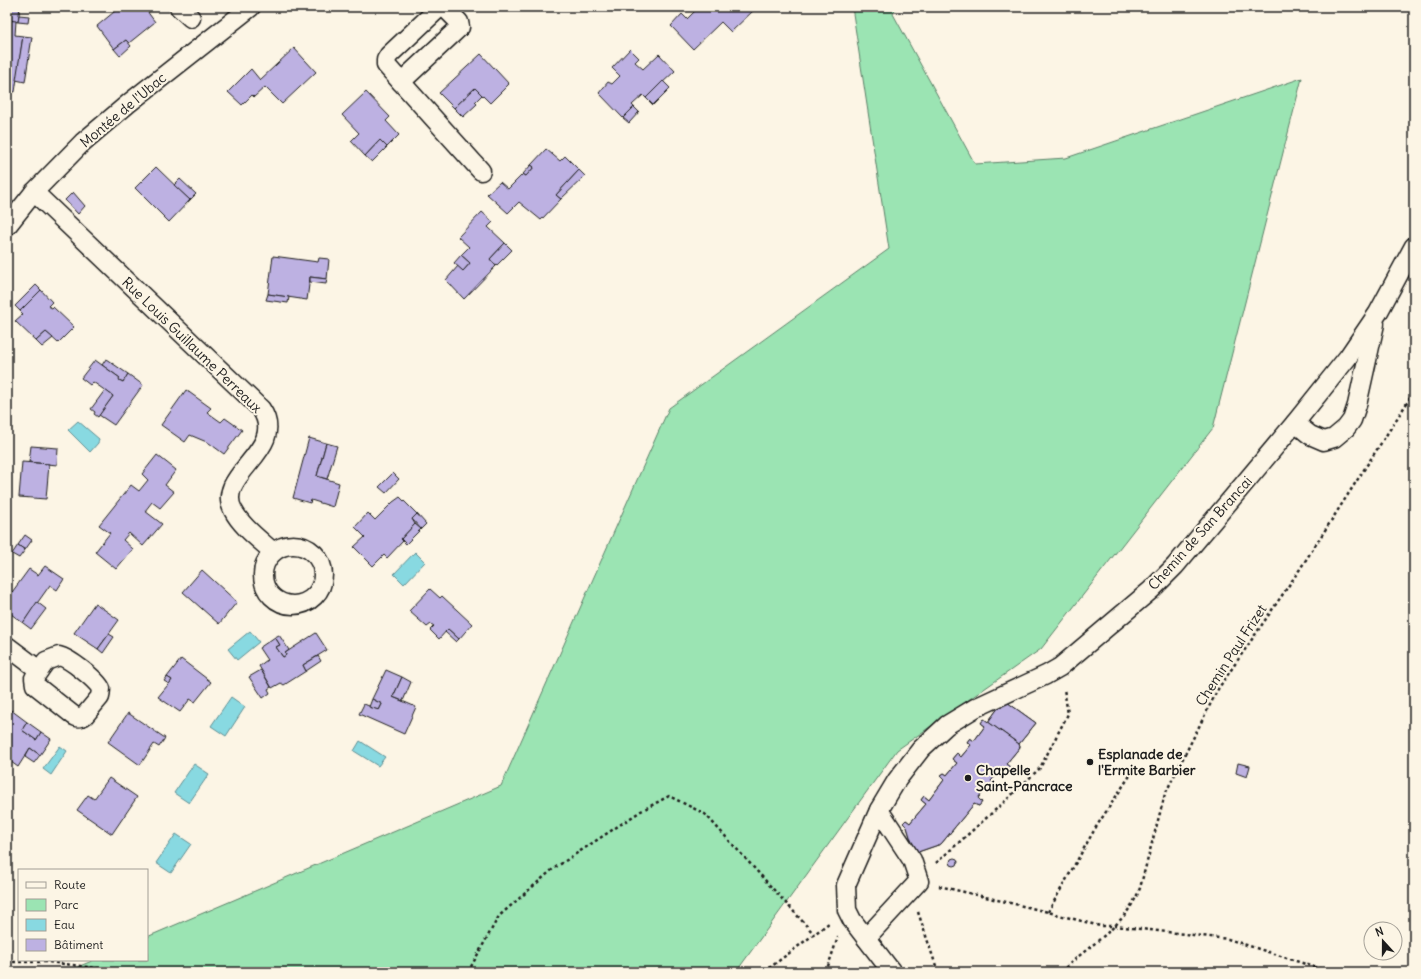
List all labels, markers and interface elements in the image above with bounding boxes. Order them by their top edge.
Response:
street label: Montée de l'Ubac [76,69,170,151]
street label: Rue Louis Guillaume Perreaux [118,273,266,417]
street label: Chemin de San Brancai [1144,472,1256,594]
street label: Chemin Paul Frizet [1192,601,1271,709]
place label: Esplanade de l'Ermite Barbier [1098,745,1196,779]
marker: Esplanade de l'Ermite Barbier [1085,757,1095,767]
place label: Chapelle Saint-Pancrace [976,761,1073,795]
marker: Chapelle Saint-Pancrace [963,773,973,783]
legend [18,869,148,961]
text: Route [54,877,86,892]
text: Parc [54,897,79,912]
text: Eau [54,917,75,932]
north arrow [1363,921,1403,961]
text: N [1373,924,1385,940]
text: Bâtiment [54,937,103,952]

